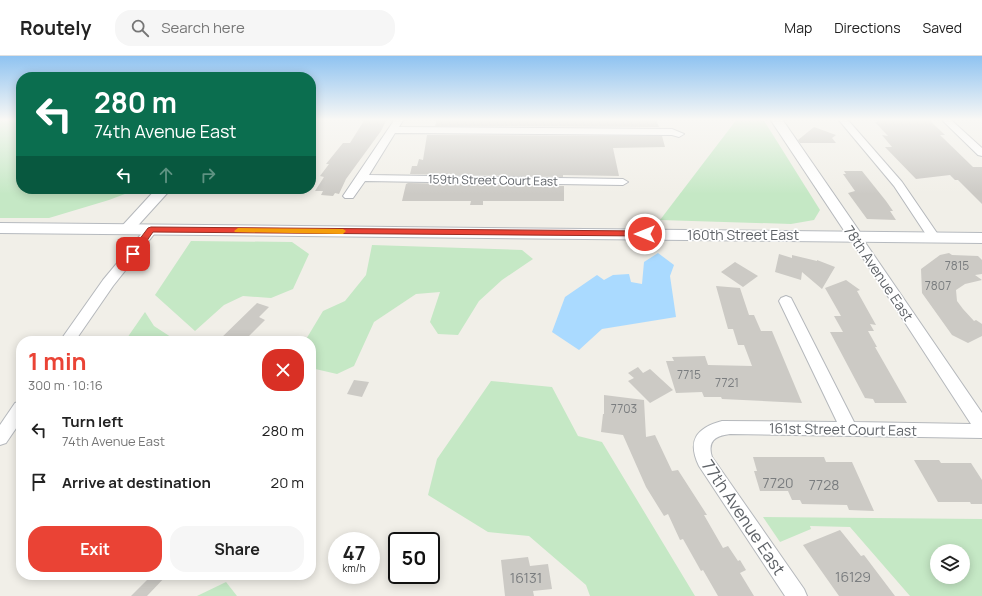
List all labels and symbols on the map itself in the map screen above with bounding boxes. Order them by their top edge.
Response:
street label: 159th Street Court East [428,170,558,190]
position arrow [624,213,666,255]
street label: 78th Avenue East [840,222,918,325]
street label: 160th Street East [687,225,799,244]
pin [116,237,150,271]
house number: 7815 [945,257,969,274]
house number: 7807 [925,277,951,294]
house number: 7715 [677,366,701,383]
house number: 7721 [715,374,739,391]
house number: 7703 [611,400,637,417]
street label: 161st Street Court East [769,418,917,440]
street label: 77th Avenue East [697,455,791,579]
house number: 7720 [763,473,793,492]
house number: 7728 [809,475,839,494]
speed limit sign: 50 [388,532,440,584]
house number: 16129 [835,567,871,586]
house number: 16131 [510,568,542,587]

